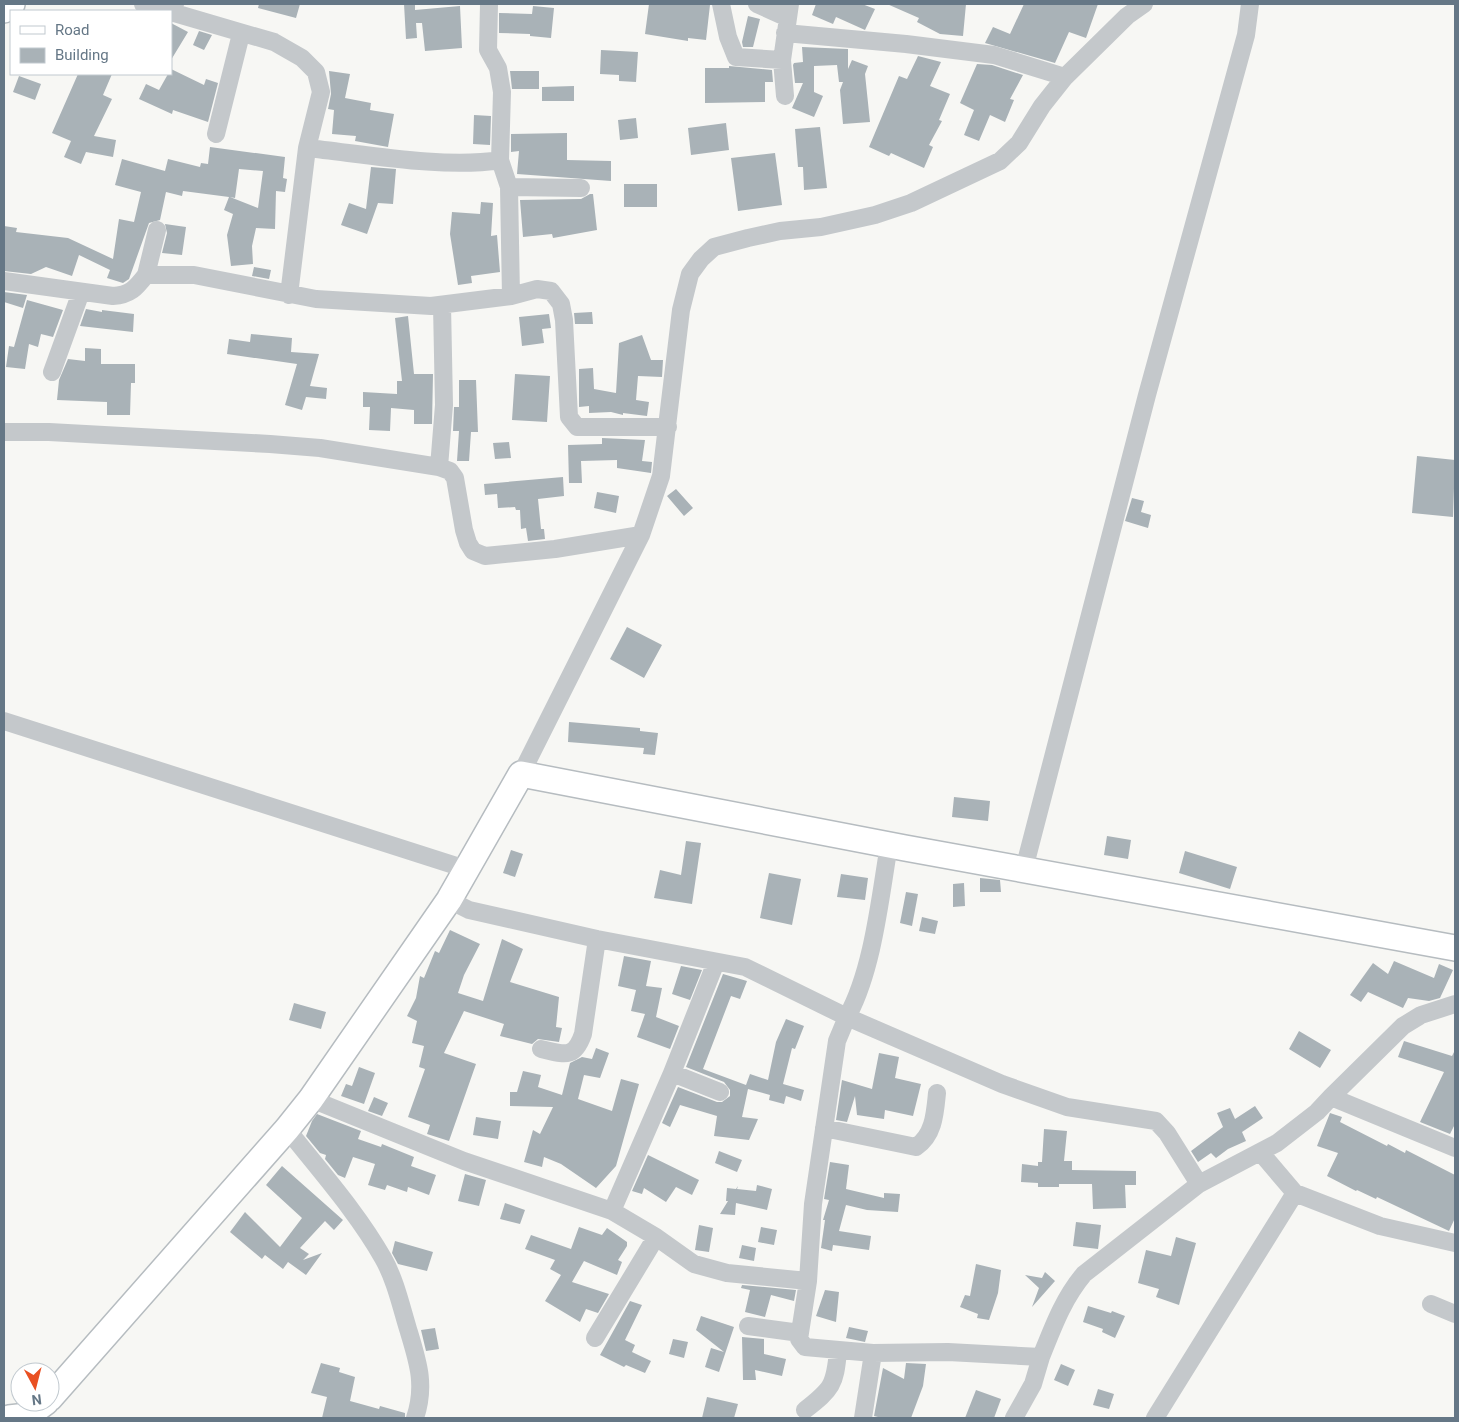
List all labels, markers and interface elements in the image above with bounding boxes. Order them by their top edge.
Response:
legend [10,10,172,75]
text: Road [55,21,89,39]
text: Building [55,46,109,64]
north arrow [10,1362,60,1412]
text: N [31,1391,42,1408]

